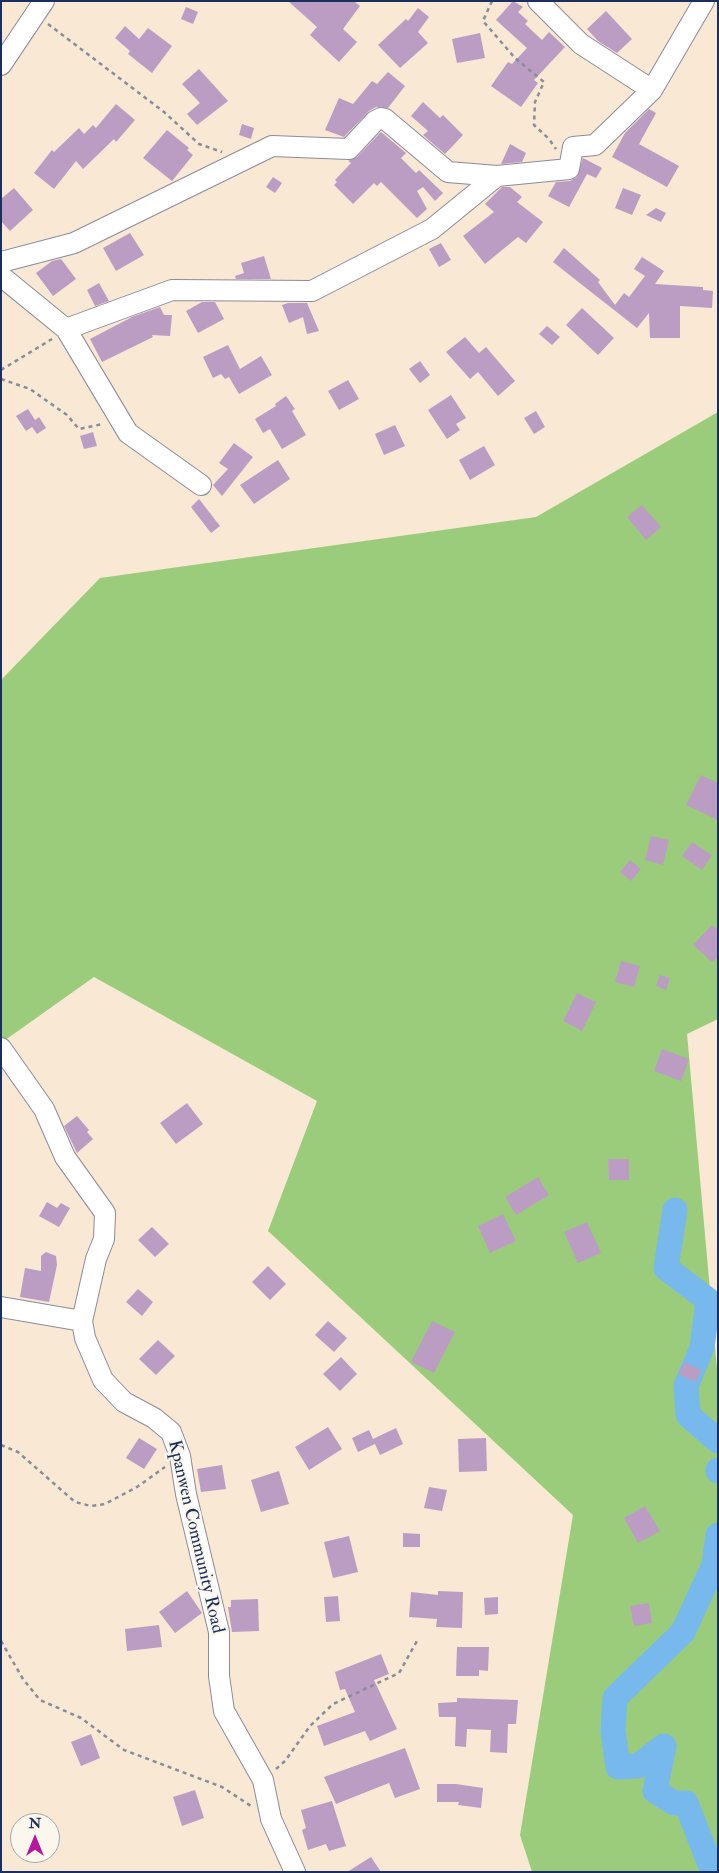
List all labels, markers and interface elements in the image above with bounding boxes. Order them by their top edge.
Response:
street label: Kpanwen Community Road [162,1438,228,1636]
north arrow [10,1813,60,1863]
text: N [29,1815,41,1832]

